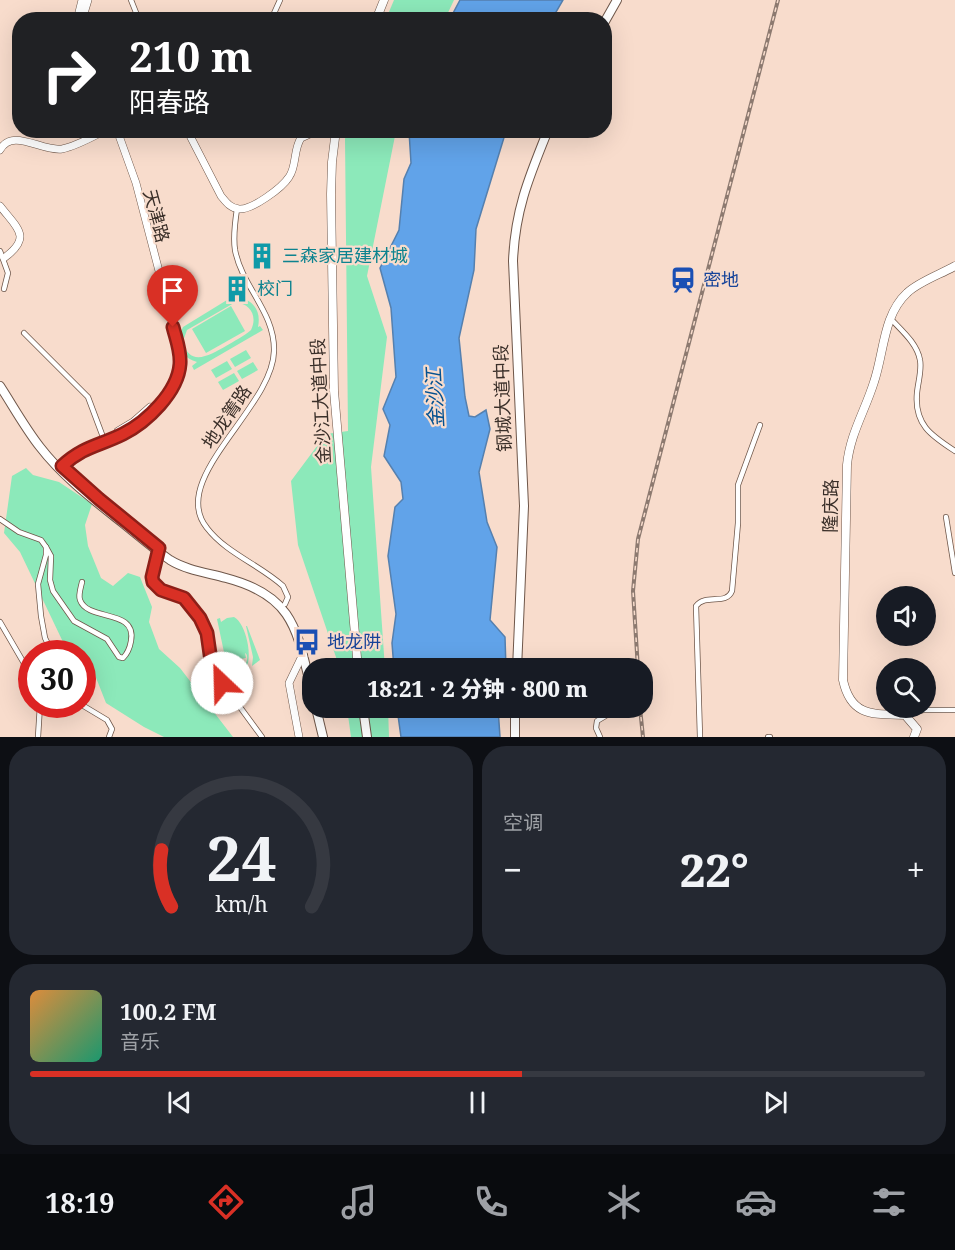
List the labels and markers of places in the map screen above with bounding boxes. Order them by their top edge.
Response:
building icon: 三森家居建材城 [247,241,277,271]
place label: 三森家居建材城 [282,243,408,267]
pin [147,265,198,327]
station icon: 密地 [668,265,698,295]
place label: 密地 [703,267,739,291]
building icon: 校门 [222,274,252,304]
place label: 校门 [257,276,293,300]
bus stop icon: 地龙阱 [292,627,322,657]
place label: 地龙阱 [327,629,381,653]

